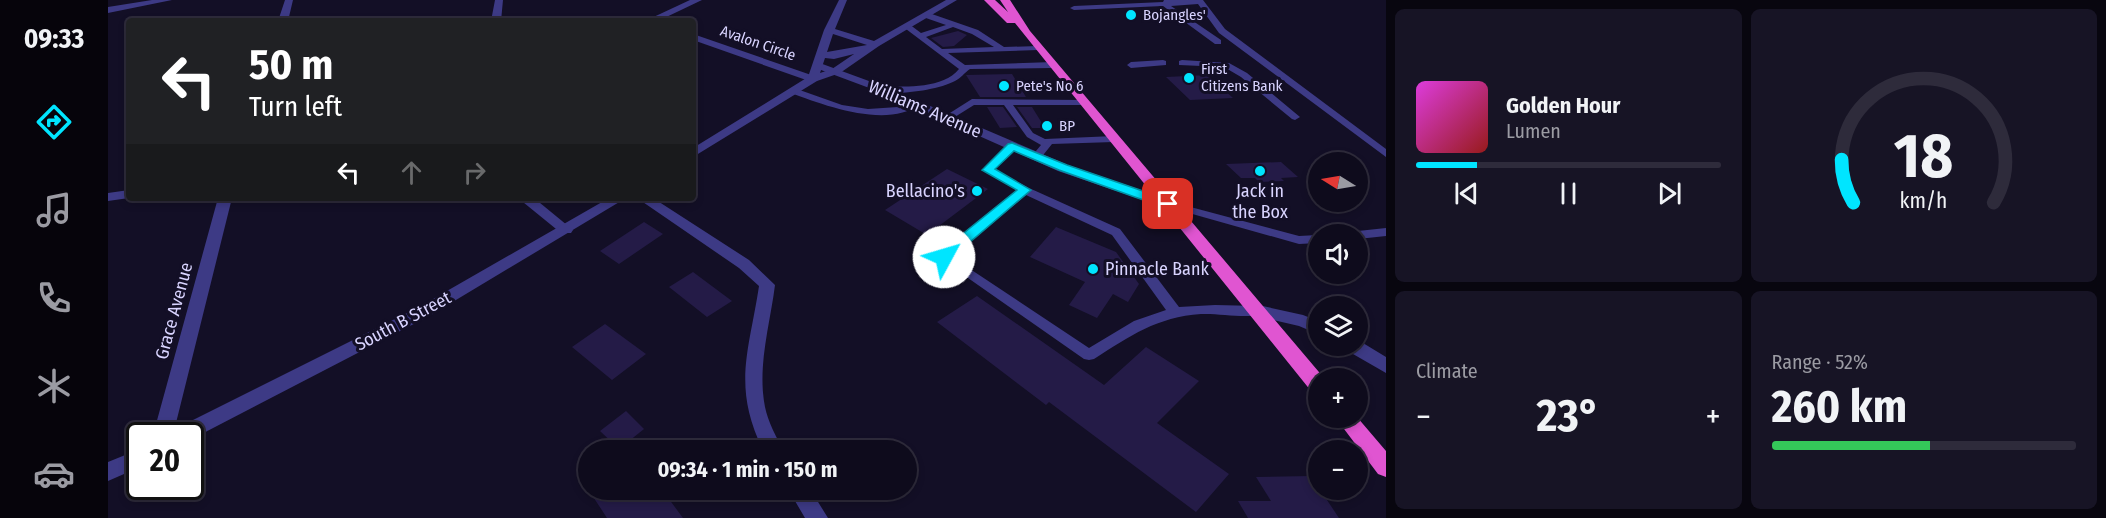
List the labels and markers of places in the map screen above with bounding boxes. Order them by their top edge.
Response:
place label: Bojangles' [1143,6,1206,24]
marker: Bojangles' [1124,8,1138,22]
place label: First Citizens Bank [1201,60,1283,95]
marker: First Citizens Bank [1182,71,1196,85]
place label: Pete's No 6 [1016,77,1084,95]
marker: Pete's No 6 [997,79,1011,93]
place label: BP [1059,117,1075,135]
marker: BP [1040,119,1054,133]
marker: Jack in the Box [1253,164,1267,178]
pin [1142,178,1193,229]
place label: Bellacino's [886,180,965,202]
place label: Jack in the Box [1232,180,1288,223]
marker: Bellacino's [970,184,984,198]
place label: Pinnacle Bank [1105,258,1209,280]
marker: Pinnacle Bank [1086,262,1100,276]

